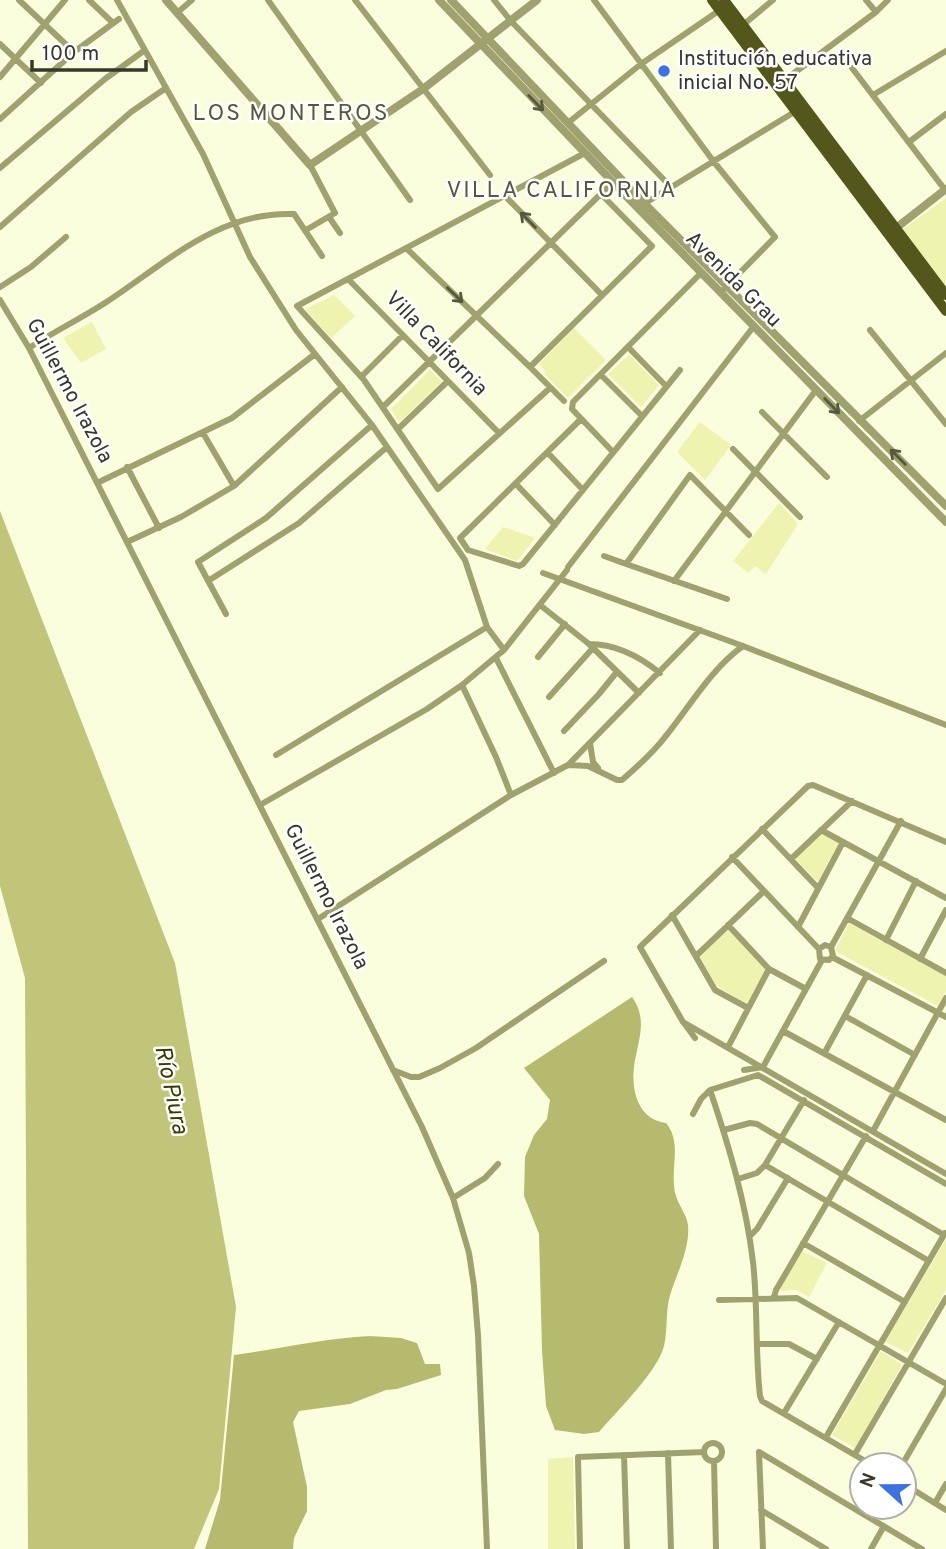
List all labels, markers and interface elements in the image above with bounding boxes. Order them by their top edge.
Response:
scale bar [32,28,145,72]
text: 100 m [42,41,99,68]
place label: Institución educativa inicial No. 57 [678,46,872,97]
marker: Institución educativa inicial No. 57 [656,63,672,79]
one-way arrow [528,94,545,111]
district label: LOS MONTEROS [193,100,389,129]
district label: VILLA CALIFORNIA [446,177,678,206]
one-way arrow [520,211,537,228]
street label: Avenida Grau [679,226,787,334]
street label: Villa California [379,286,493,402]
one-way arrow [446,287,463,304]
street label: Guillermo Irazola [19,314,119,468]
one-way arrow [824,397,841,414]
one-way arrow [889,449,906,466]
street label: Guillermo Irazola [278,819,374,975]
water label: Río Piura [146,1043,194,1137]
north arrow [848,1451,918,1521]
text: N [855,1470,883,1491]

